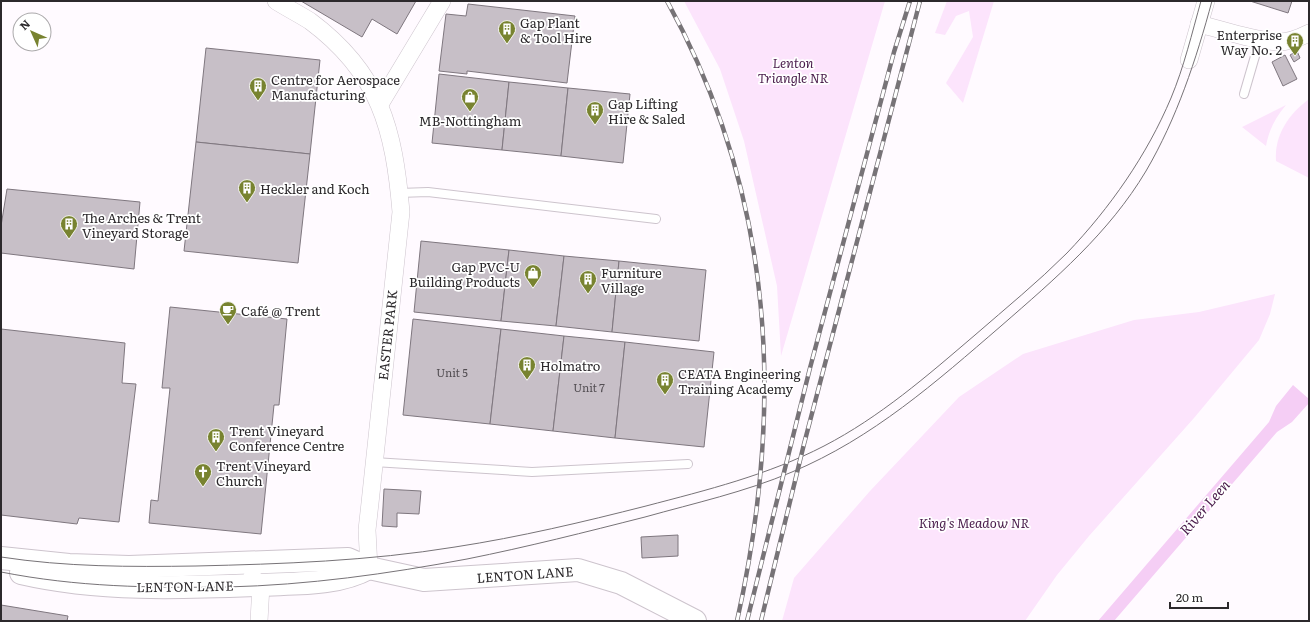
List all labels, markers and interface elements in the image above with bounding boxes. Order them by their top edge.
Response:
north arrow [12,12,52,52]
place label: Gap Plant & Tool Hire [520,13,592,47]
text: N [15,15,33,33]
building icon: Gap Plant & Tool Hire [497,19,517,44]
place label: Enterprise Way No. 2 [1217,25,1282,59]
building icon: Enterprise Way No. 2 [1285,31,1305,56]
park label: Lenton Triangle NR [758,53,828,87]
place label: Centre for Aerospace Manufacturing [271,70,400,104]
building icon: Centre for Aerospace Manufacturing [248,76,268,101]
shop icon: MB-Nottingham [460,87,480,112]
place label: Gap Lifting Hire & Saled [608,94,685,128]
building icon: Gap Lifting Hire & Saled [585,100,605,125]
place label: MB-Nottingham [419,111,522,130]
building icon: Heckler and Koch [237,178,257,203]
place label: Heckler and Koch [260,179,370,198]
place label: The Arches & Trent Vineyard Storage [82,208,202,242]
building icon: The Arches & Trent Vineyard Storage [59,214,79,239]
place label: Gap PVC-U Building Products [409,257,520,291]
shop icon: Gap PVC-U Building Products [523,263,543,288]
place label: Furniture Village [601,263,662,297]
building icon: Furniture Village [578,269,598,294]
street label: EASTER PARK [373,289,401,381]
cafe icon: Café @ Trent [218,300,238,325]
place label: Café @ Trent [241,301,321,320]
building icon: Holmatro [517,355,537,380]
place label: Holmatro [540,356,601,375]
house number: Unit 5 [436,364,468,380]
place label: CEATA Engineering Training Academy [678,364,802,398]
building icon: CEATA Engineering Training Academy [655,370,675,395]
house number: Unit 7 [573,379,605,395]
place label: Trent Vineyard Conference Centre [229,421,345,455]
building icon: Trent Vineyard Conference Centre [206,427,226,452]
place label: Trent Vineyard Church [216,456,311,490]
church icon: Trent Vineyard Church [193,462,213,487]
water label: River Leen [1174,475,1234,539]
park label: King's Meadow NR [919,513,1029,532]
street label: LENTON LANE [476,561,574,587]
street label: LENTON LANE [136,576,234,596]
scale bar [1170,584,1228,610]
text: 20 m [1176,588,1203,606]

